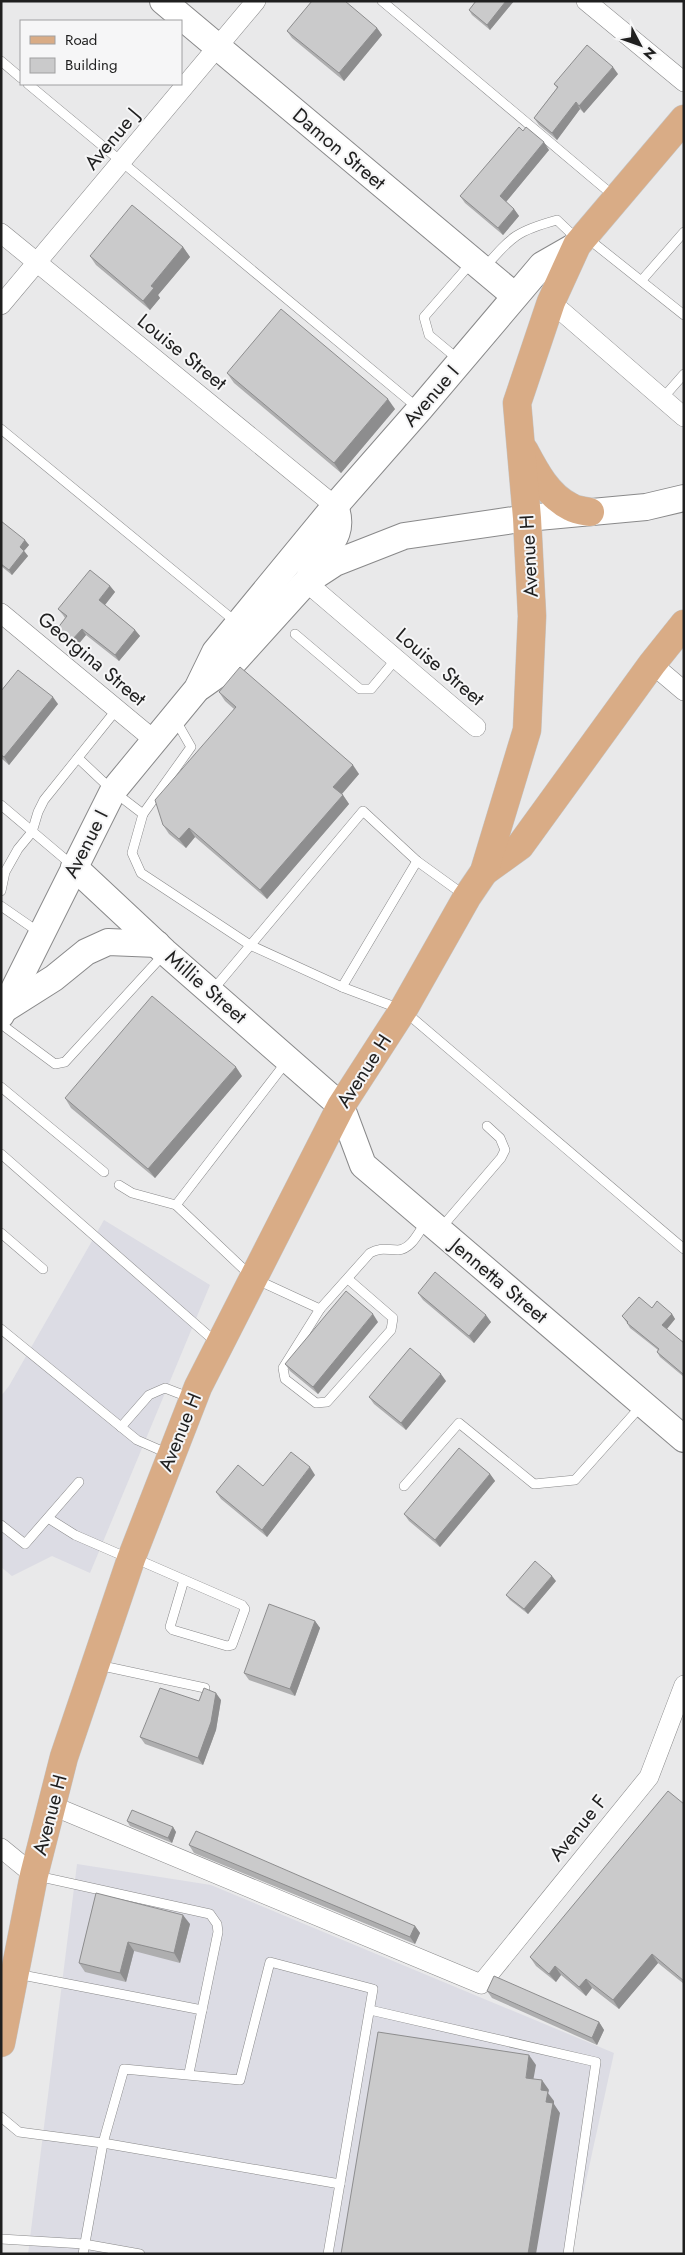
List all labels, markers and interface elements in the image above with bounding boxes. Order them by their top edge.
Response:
legend [20,20,182,85]
north arrow [615,20,665,70]
text: Road [65,29,97,51]
text: N [639,43,661,64]
text: Building [65,54,117,76]
street label: Damon Street [286,101,392,197]
street label: Avenue J [77,102,147,176]
street label: Louise Street [131,307,233,397]
street label: Avenue I [396,359,466,433]
street label: Avenue H [512,514,546,598]
street label: Georgina Street [31,605,153,713]
street label: Louise Street [389,621,491,713]
street label: Avenue I [56,805,116,883]
street label: Millie Street [159,943,253,1031]
street label: Avenue H [329,1028,399,1114]
street label: Jennetta Street [442,1230,554,1331]
street label: Avenue H [151,1388,209,1476]
street label: Avenue H [25,1771,75,1859]
street label: Avenue F [542,1788,614,1868]

